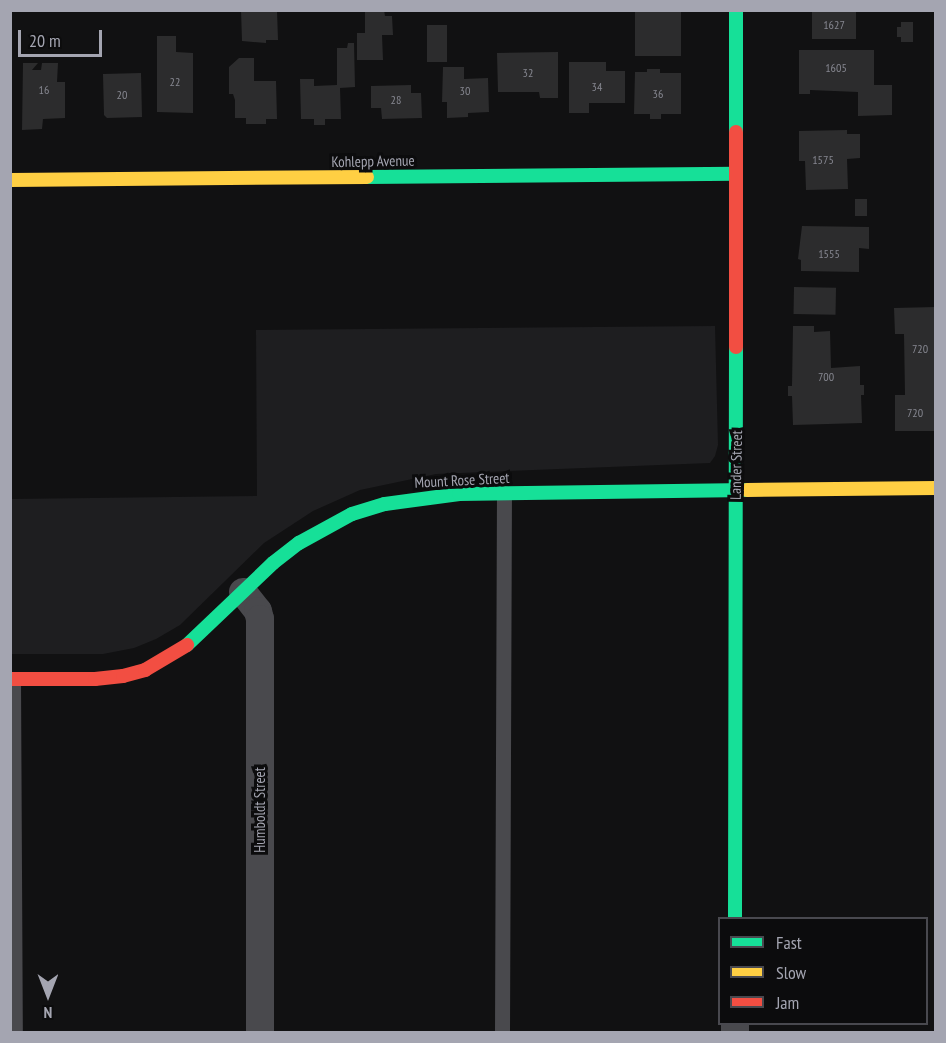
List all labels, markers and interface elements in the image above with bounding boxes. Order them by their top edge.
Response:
scale bar [21,18,105,56]
house number: 1627 [823,18,845,32]
text: 20 m [29,29,61,52]
house number: 1605 [825,61,847,75]
house number: 32 [523,66,533,80]
house number: 22 [170,75,180,89]
house number: 34 [592,80,602,94]
house number: 16 [39,83,49,97]
house number: 30 [460,84,470,98]
house number: 36 [653,87,663,101]
house number: 20 [117,88,127,102]
house number: 28 [391,93,401,107]
street label: Kohlepp Avenue [331,151,415,171]
house number: 1575 [812,153,834,167]
house number: 1555 [818,247,840,261]
house number: 720 [912,342,928,356]
house number: 700 [818,370,834,384]
house number: 720 [907,406,923,420]
street label: Lander Street [726,430,746,500]
street label: Mount Rose Street [414,469,510,491]
street label: Humboldt Street [251,767,269,853]
legend [718,917,928,1025]
text: Fast [776,931,802,954]
text: Slow [776,961,806,984]
north arrow [18,965,78,1025]
text: Jam [776,991,799,1014]
text: N [44,1003,52,1023]

